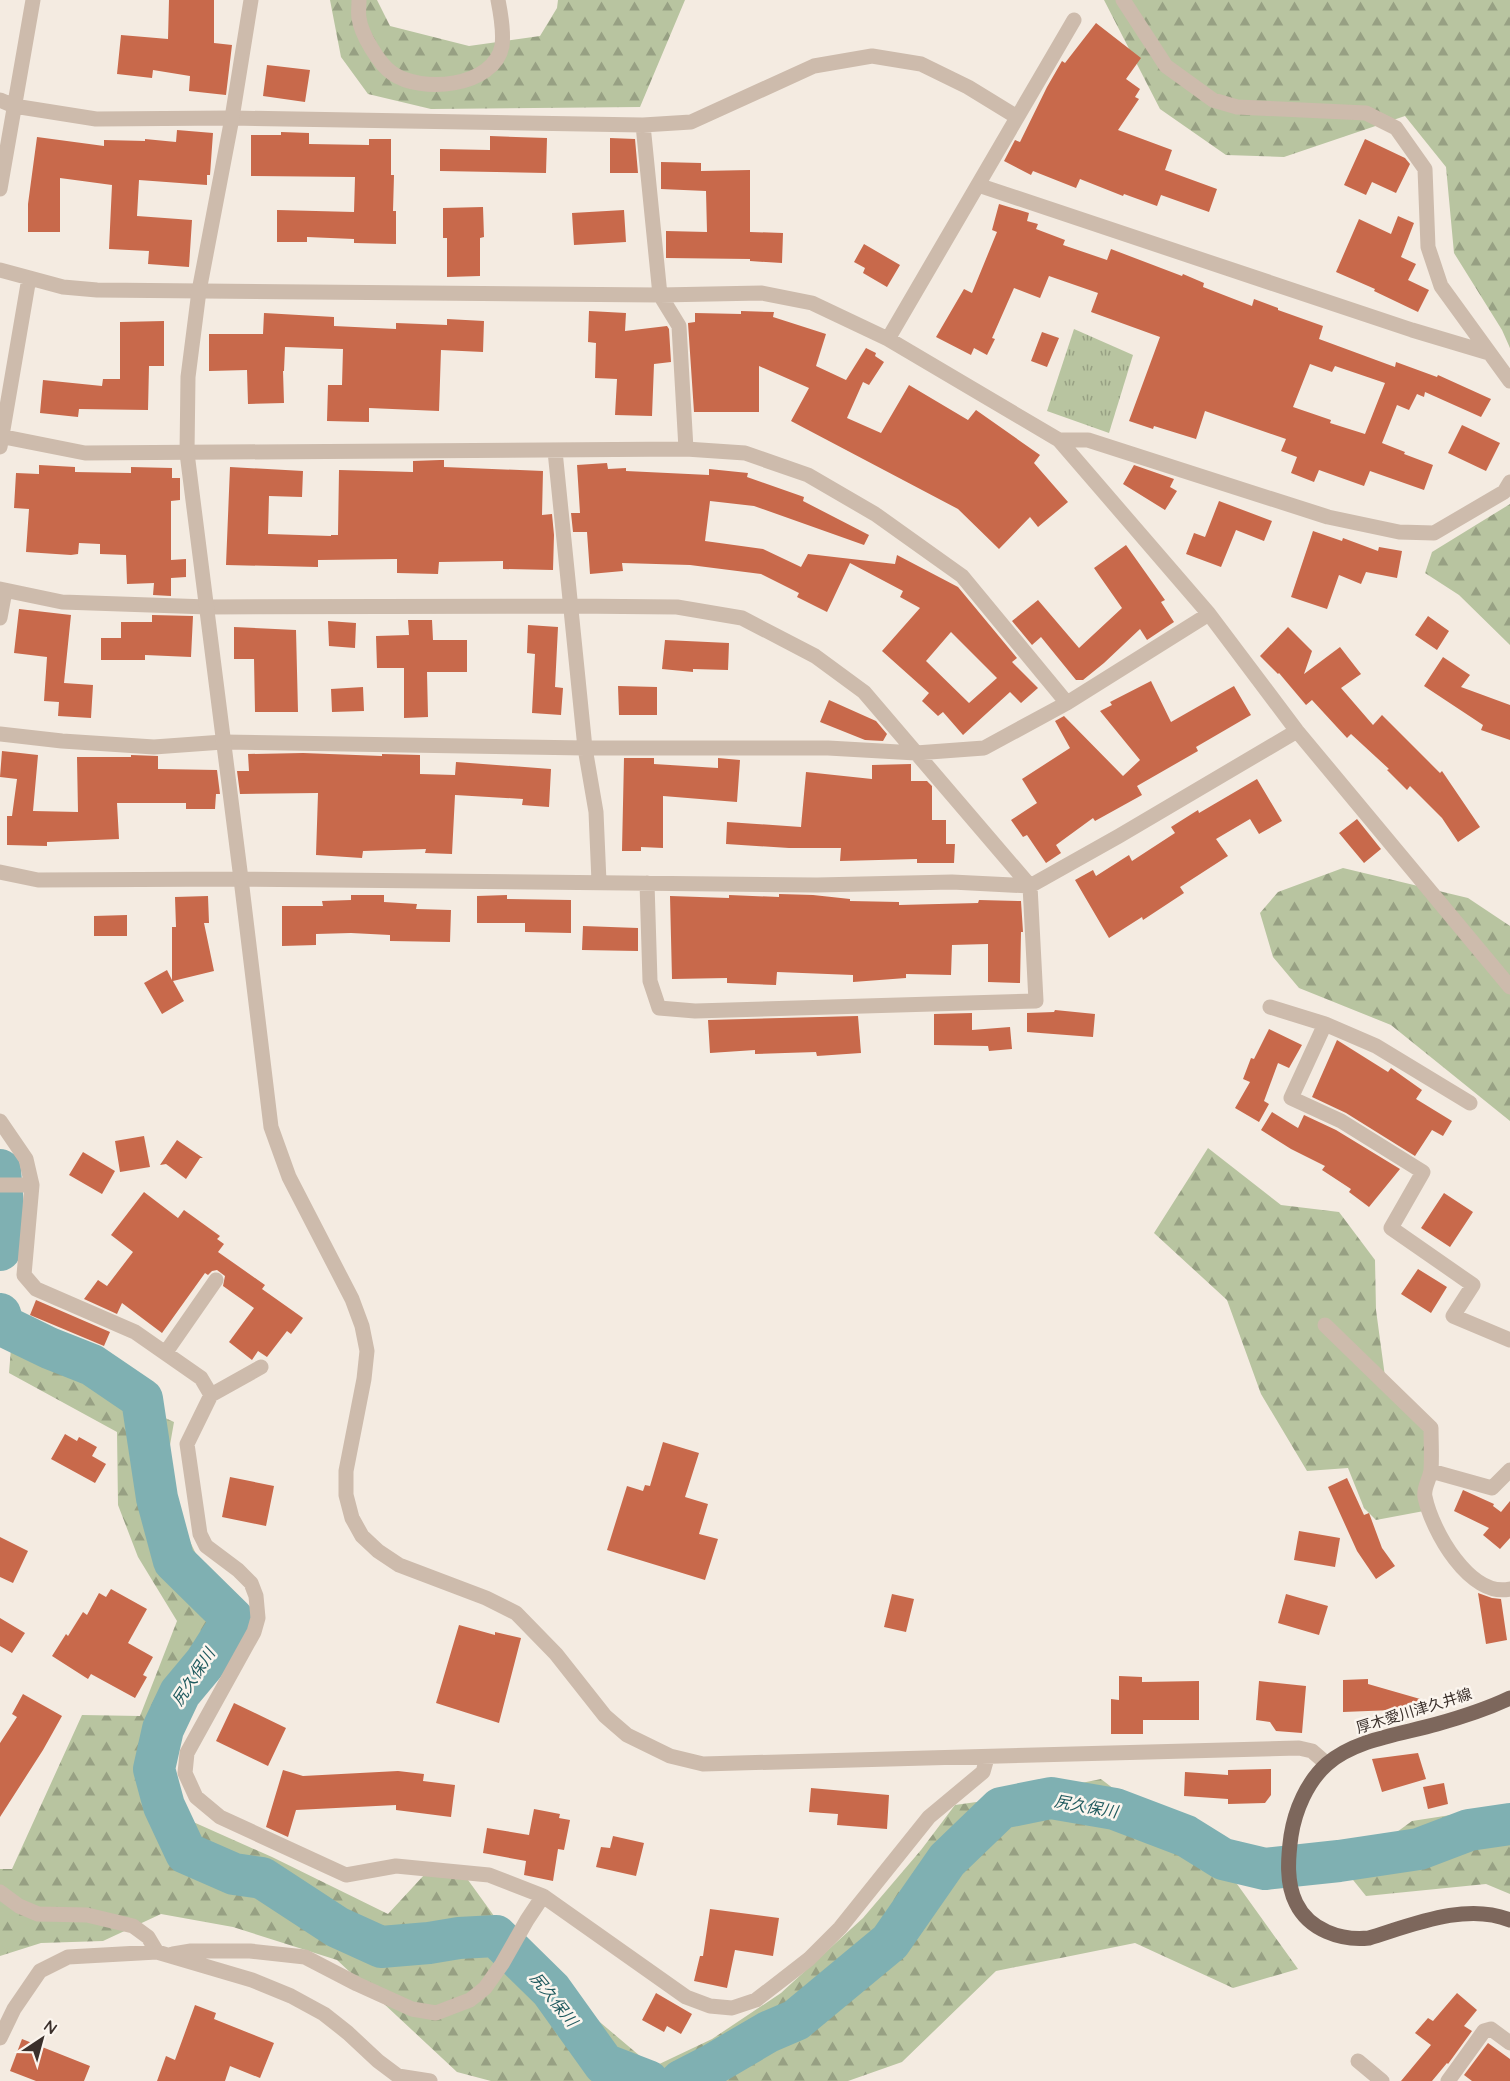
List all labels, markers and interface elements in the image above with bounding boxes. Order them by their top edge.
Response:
water label: 尻久保川 [167,1643,220,1709]
street label: 厚木愛川津久井線 [1354,1684,1474,1737]
water label: 尻久保川 [1053,1791,1121,1822]
water label: 尻久保川 [526,1968,583,2032]
north arrow [12,2009,72,2069]
text: N [40,2015,61,2038]

